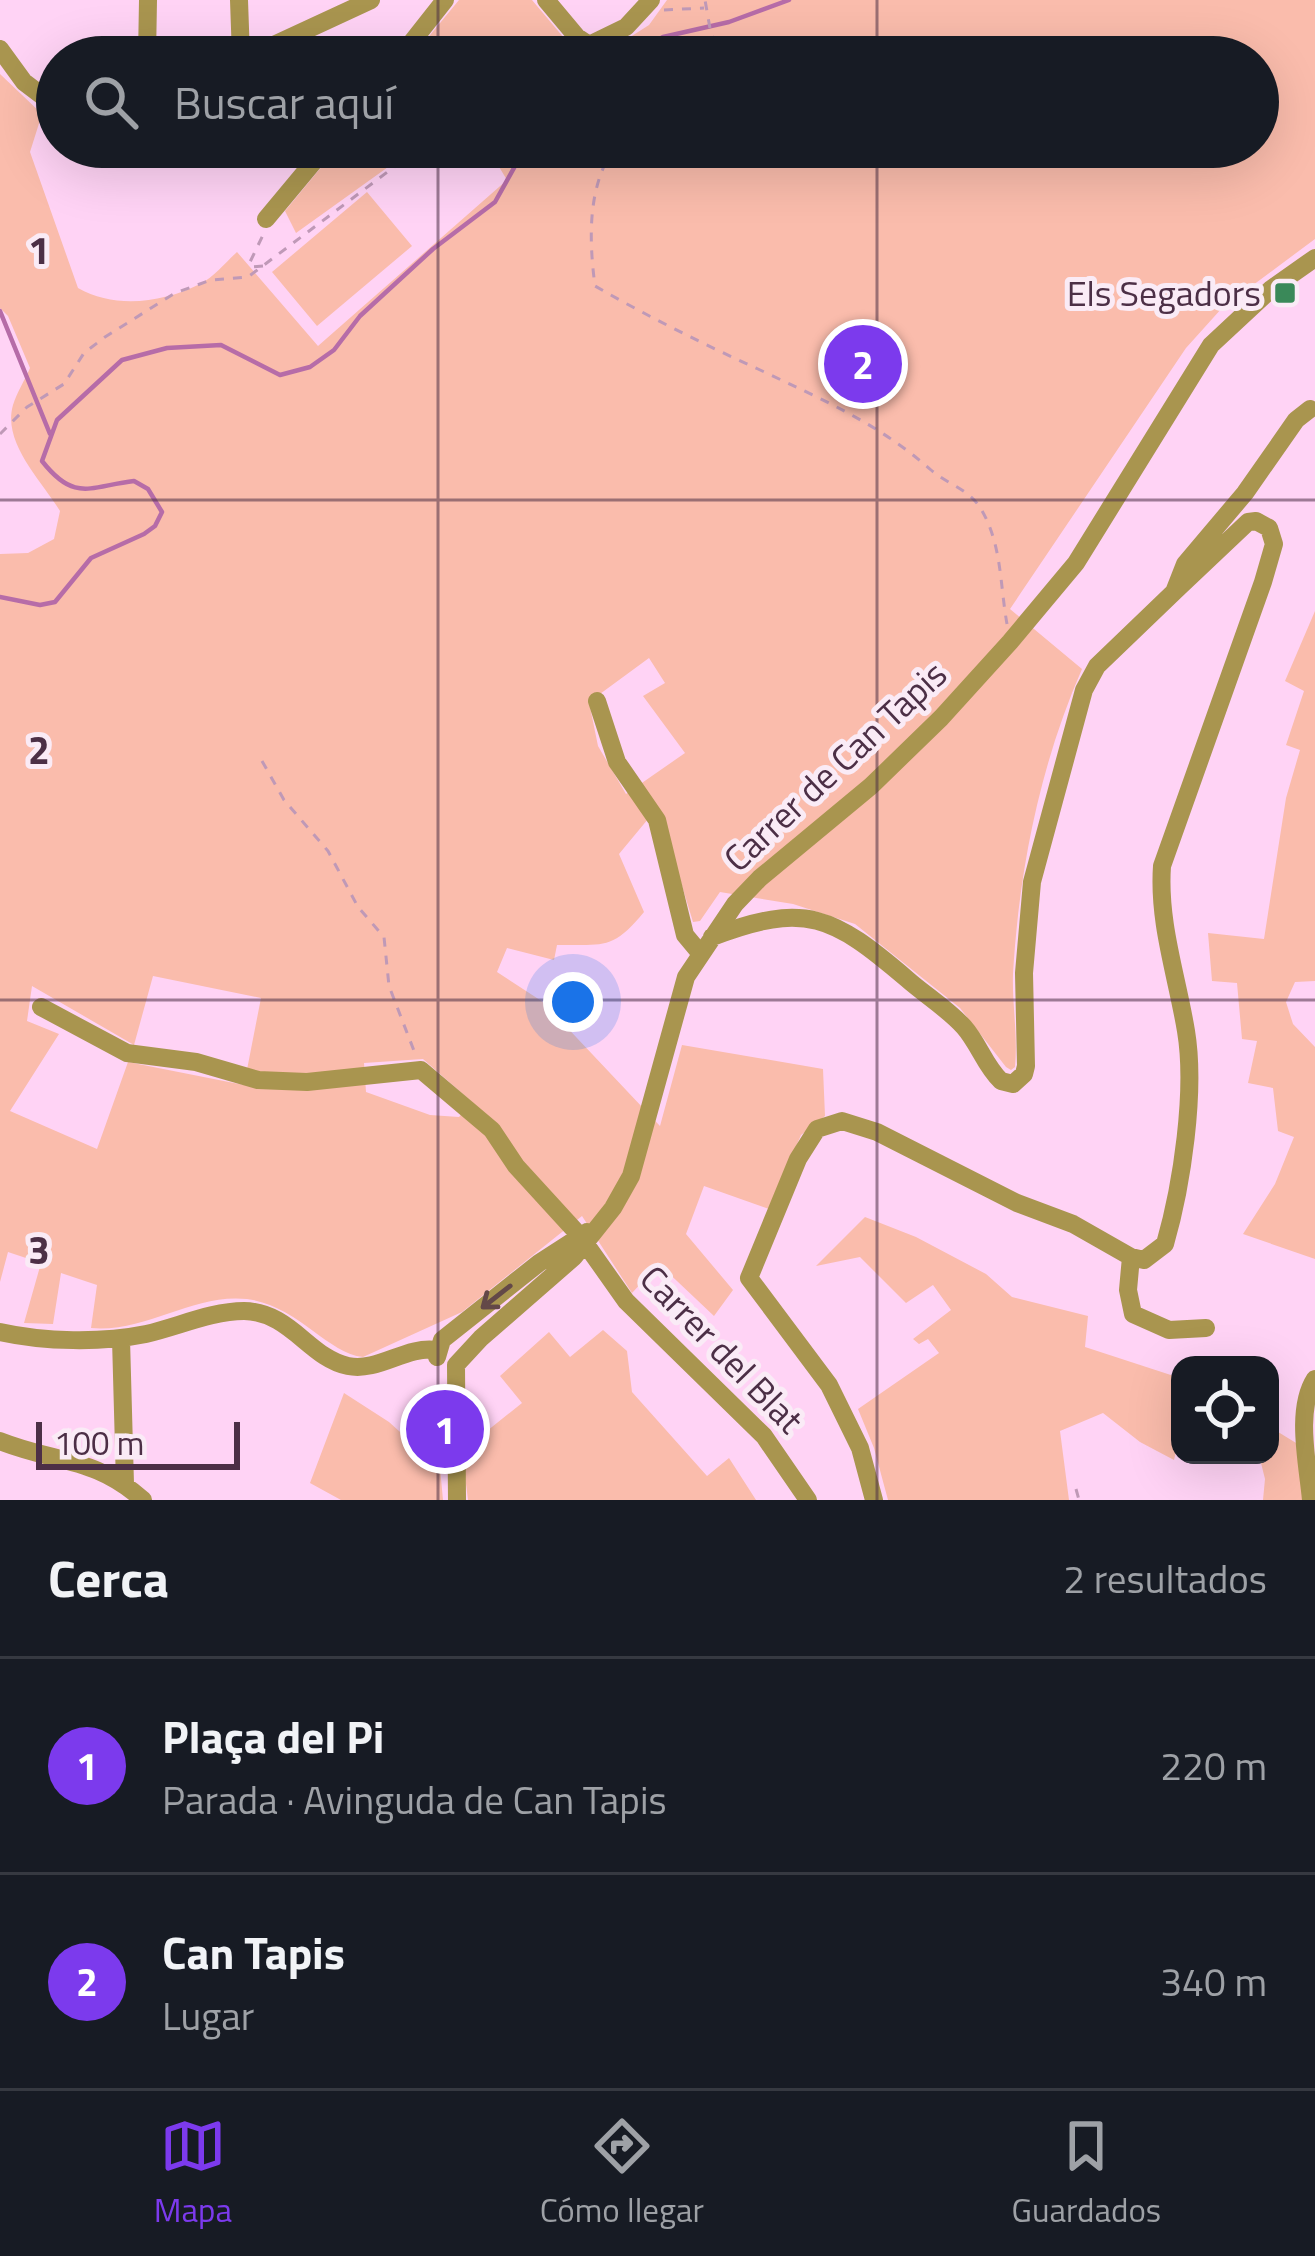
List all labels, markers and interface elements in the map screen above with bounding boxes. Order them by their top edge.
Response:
search box [36,36,1279,168]
text: Buscar aquí [174,68,394,136]
icon: search [78,69,144,135]
text: 1 [28,220,50,279]
place label: Els Segadors [1067,265,1261,320]
marker: Els Segadors [1272,280,1298,306]
pin: 2 [824,319,902,409]
street label: Carrer de Can Tapis [711,647,959,884]
text: 2 [28,720,50,779]
your location [543,972,603,1032]
text: 3 [28,1220,50,1279]
street label: Carrer del Blat [628,1252,817,1445]
one-way arrow [480,1283,512,1310]
map controls [1171,1356,1279,1464]
button: locate [1171,1356,1279,1464]
pin: 1 [406,1384,484,1474]
scale bar [36,1416,240,1469]
text: 100 m [54,1418,144,1468]
text: Cerca [48,1539,169,1617]
text: 2 resultados [1063,1549,1267,1608]
text: Plaça del Pi [162,1702,384,1770]
text: 1 [76,1736,98,1795]
text: 220 m [1160,1736,1267,1795]
text: Parada · Avinguda de Can Tapis [162,1770,667,1829]
text: Can Tapis [162,1918,345,1986]
text: 2 [76,1952,98,2011]
text: 340 m [1160,1952,1267,2011]
text: Lugar [162,1986,254,2045]
tab: Mapa [154,2113,232,2235]
tab: Cómo llegar [540,2113,704,2235]
tab: Guardados [1012,2113,1161,2235]

